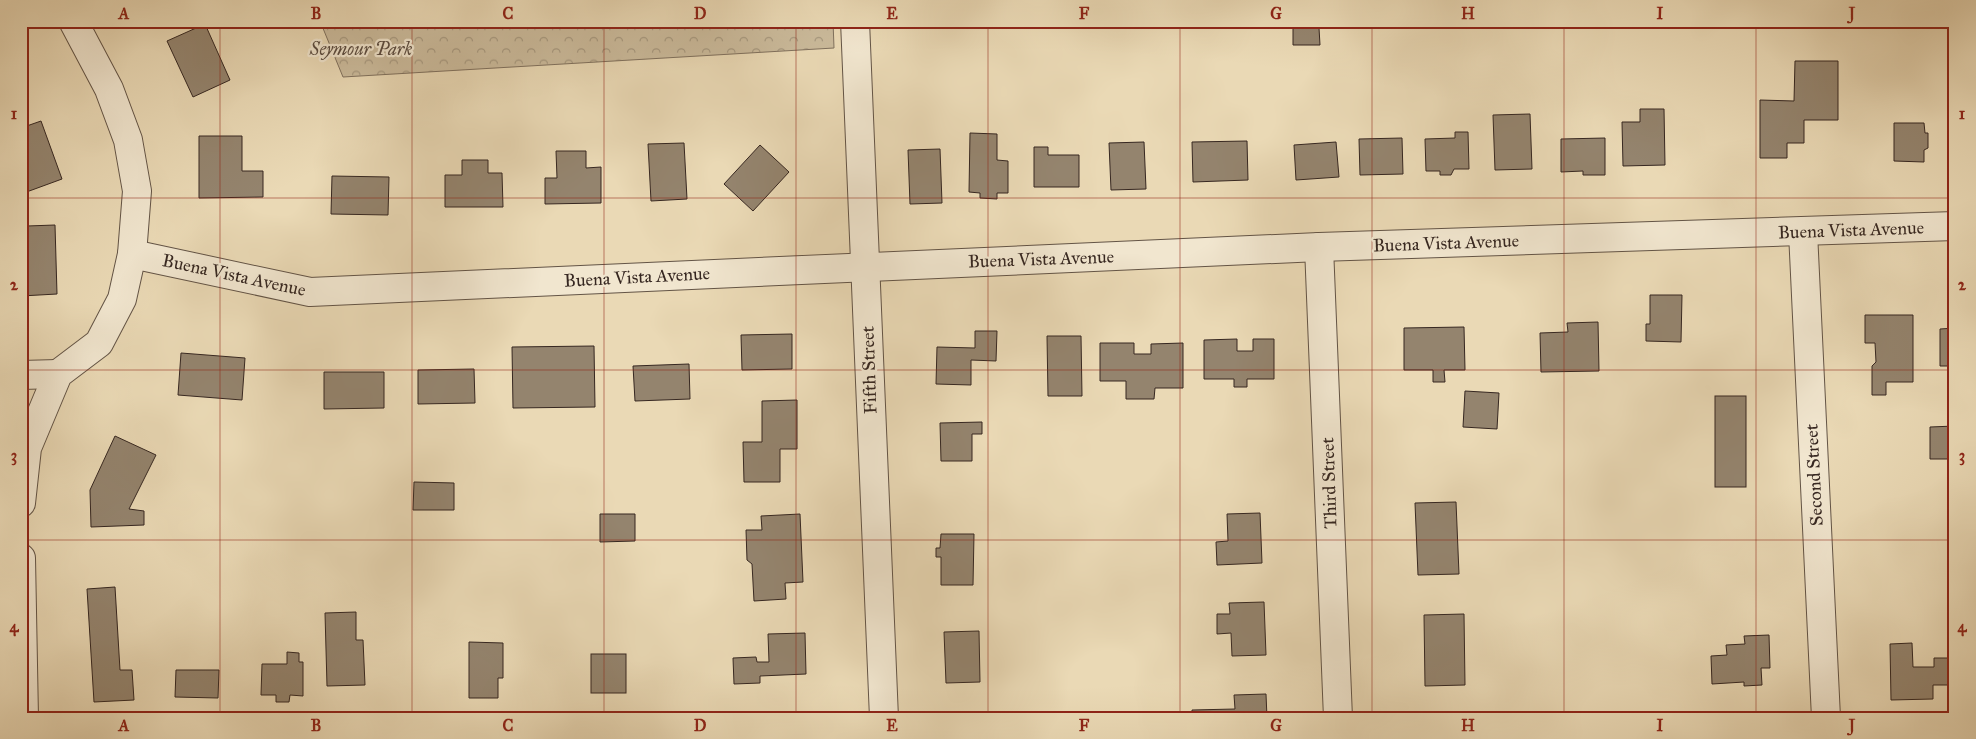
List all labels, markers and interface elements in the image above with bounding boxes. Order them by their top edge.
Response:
text: A [118,4,130,23]
text: B [311,4,321,23]
text: C [503,4,514,23]
text: D [694,4,707,23]
text: E [886,4,898,23]
text: F [1079,4,1090,23]
text: G [1270,4,1282,23]
text: H [1461,4,1475,23]
text: I [1657,4,1664,23]
text: J [1847,4,1856,24]
park label: Seymour Park [309,38,412,60]
text: 1 [11,104,18,123]
text: 1 [1959,104,1966,123]
street label: Buena Vista Avenue [1778,216,1924,244]
street label: Buena Vista Avenue [1373,229,1519,257]
street label: Buena Vista Avenue [968,245,1114,273]
street label: Buena Vista Avenue [160,249,308,301]
street label: Buena Vista Avenue [563,262,711,292]
text: 2 [10,275,19,294]
text: 2 [1958,275,1967,294]
street label: Fifth Street [856,325,882,414]
street label: Second Street [1800,423,1828,527]
street label: Third Street [1316,436,1342,529]
text: 3 [11,446,17,466]
text: 3 [1959,446,1965,466]
text: 4 [10,617,20,637]
text: 4 [1958,617,1968,637]
text: A [118,716,130,735]
text: B [311,716,321,735]
text: C [503,716,514,735]
text: D [694,716,707,735]
text: E [886,716,898,735]
text: F [1079,716,1090,735]
text: G [1270,716,1282,735]
text: H [1461,716,1475,735]
text: I [1657,716,1664,735]
text: J [1847,716,1856,736]

